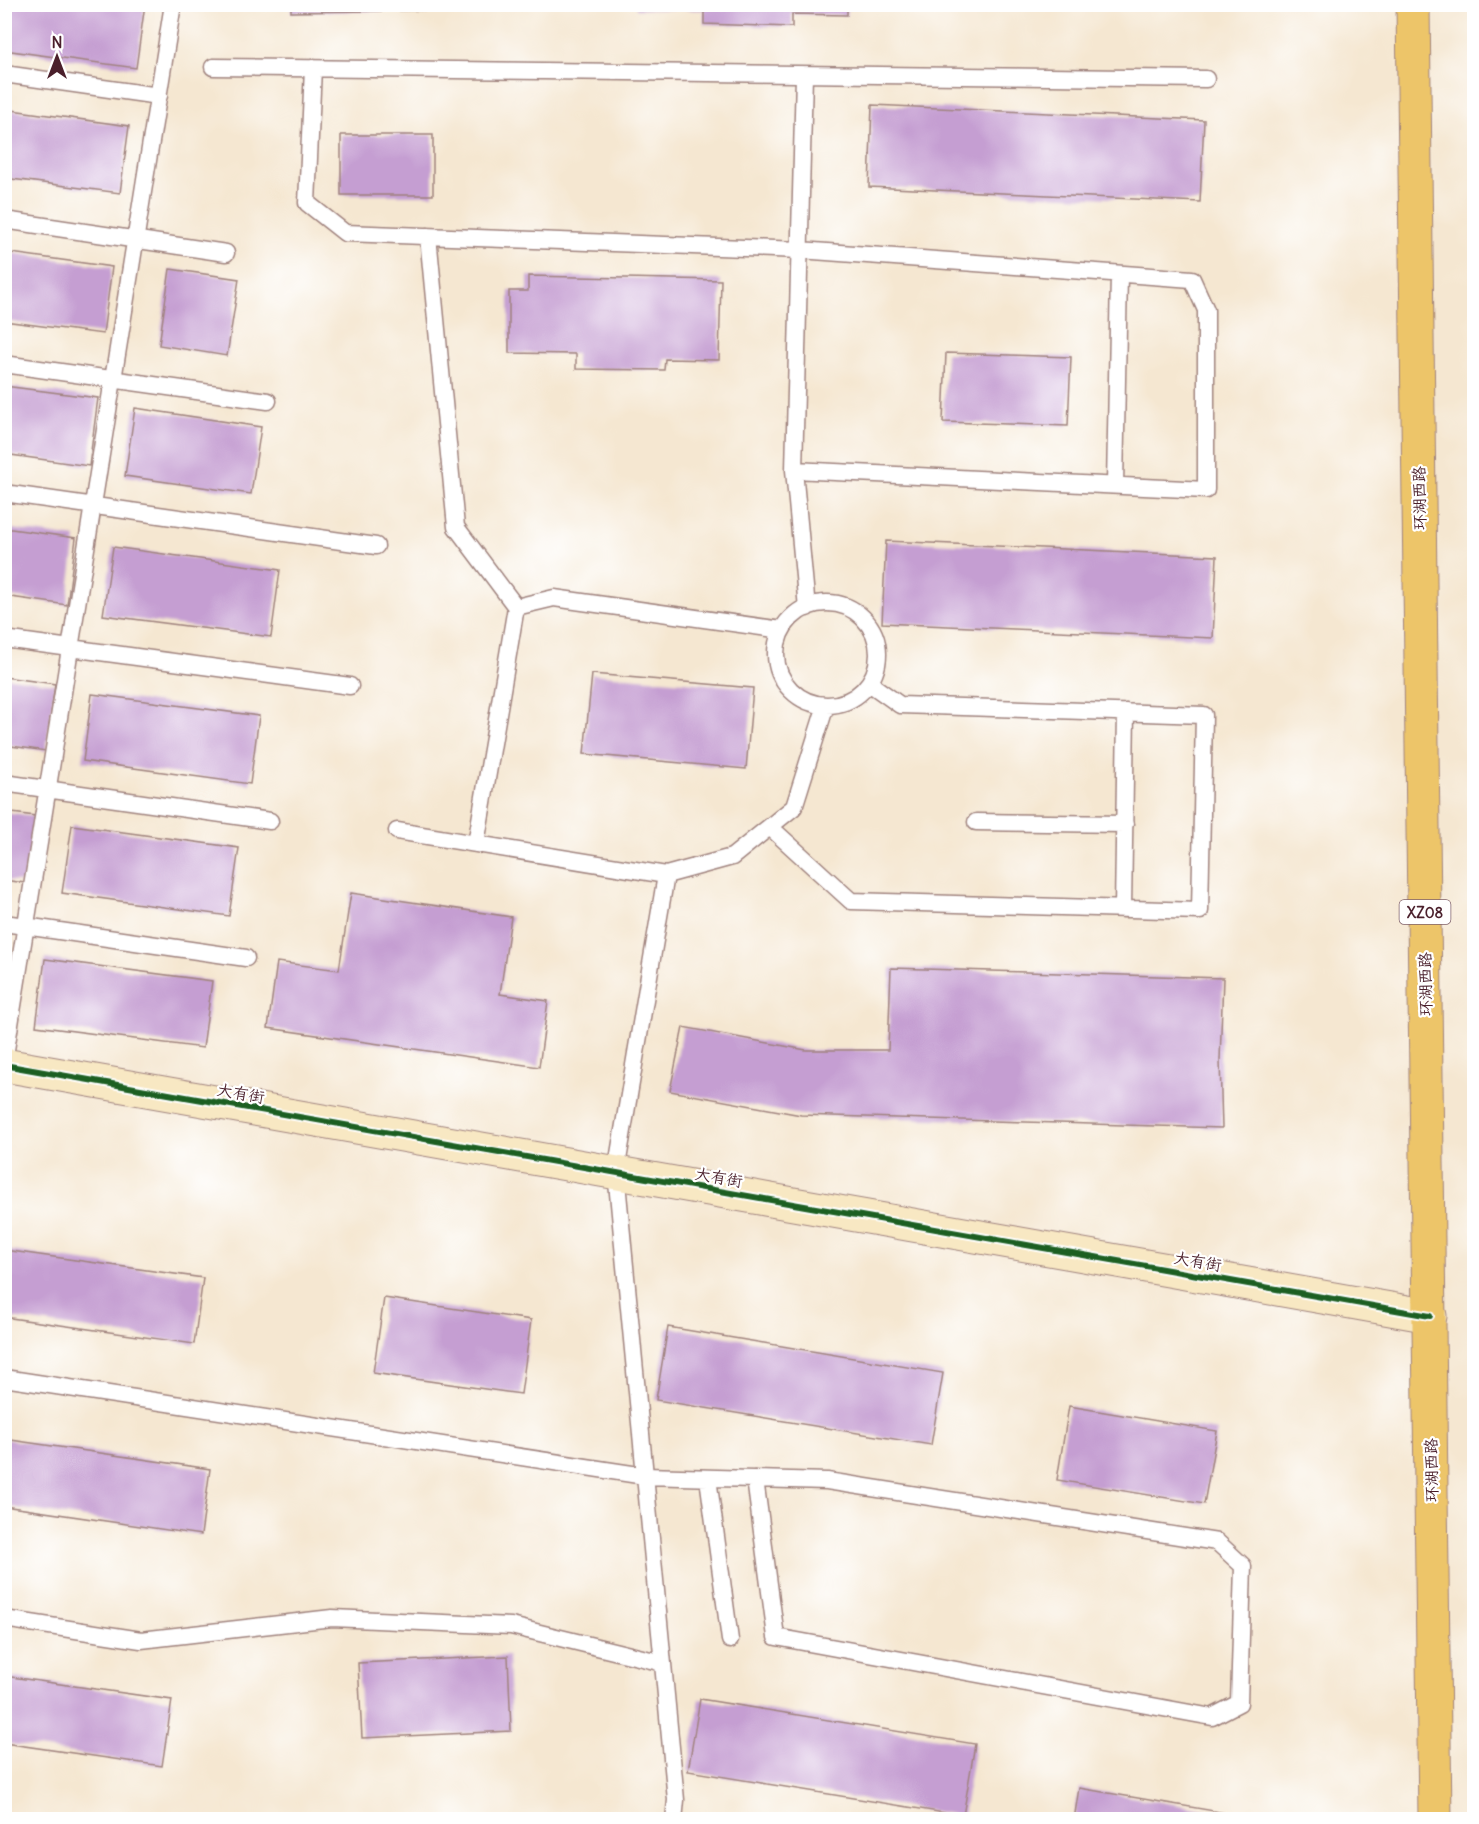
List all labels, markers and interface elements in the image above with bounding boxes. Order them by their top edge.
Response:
north arrow [27,27,87,87]
text: N [51,32,63,52]
street label: 环湖西路 [1408,466,1430,530]
road number: XZ08 [1400,900,1450,924]
street label: 环湖西路 [1414,952,1436,1016]
street label: 大有街 [216,1079,266,1107]
street label: 大有街 [694,1163,744,1191]
street label: 大有街 [1173,1247,1223,1275]
street label: 环湖西路 [1420,1438,1442,1502]

